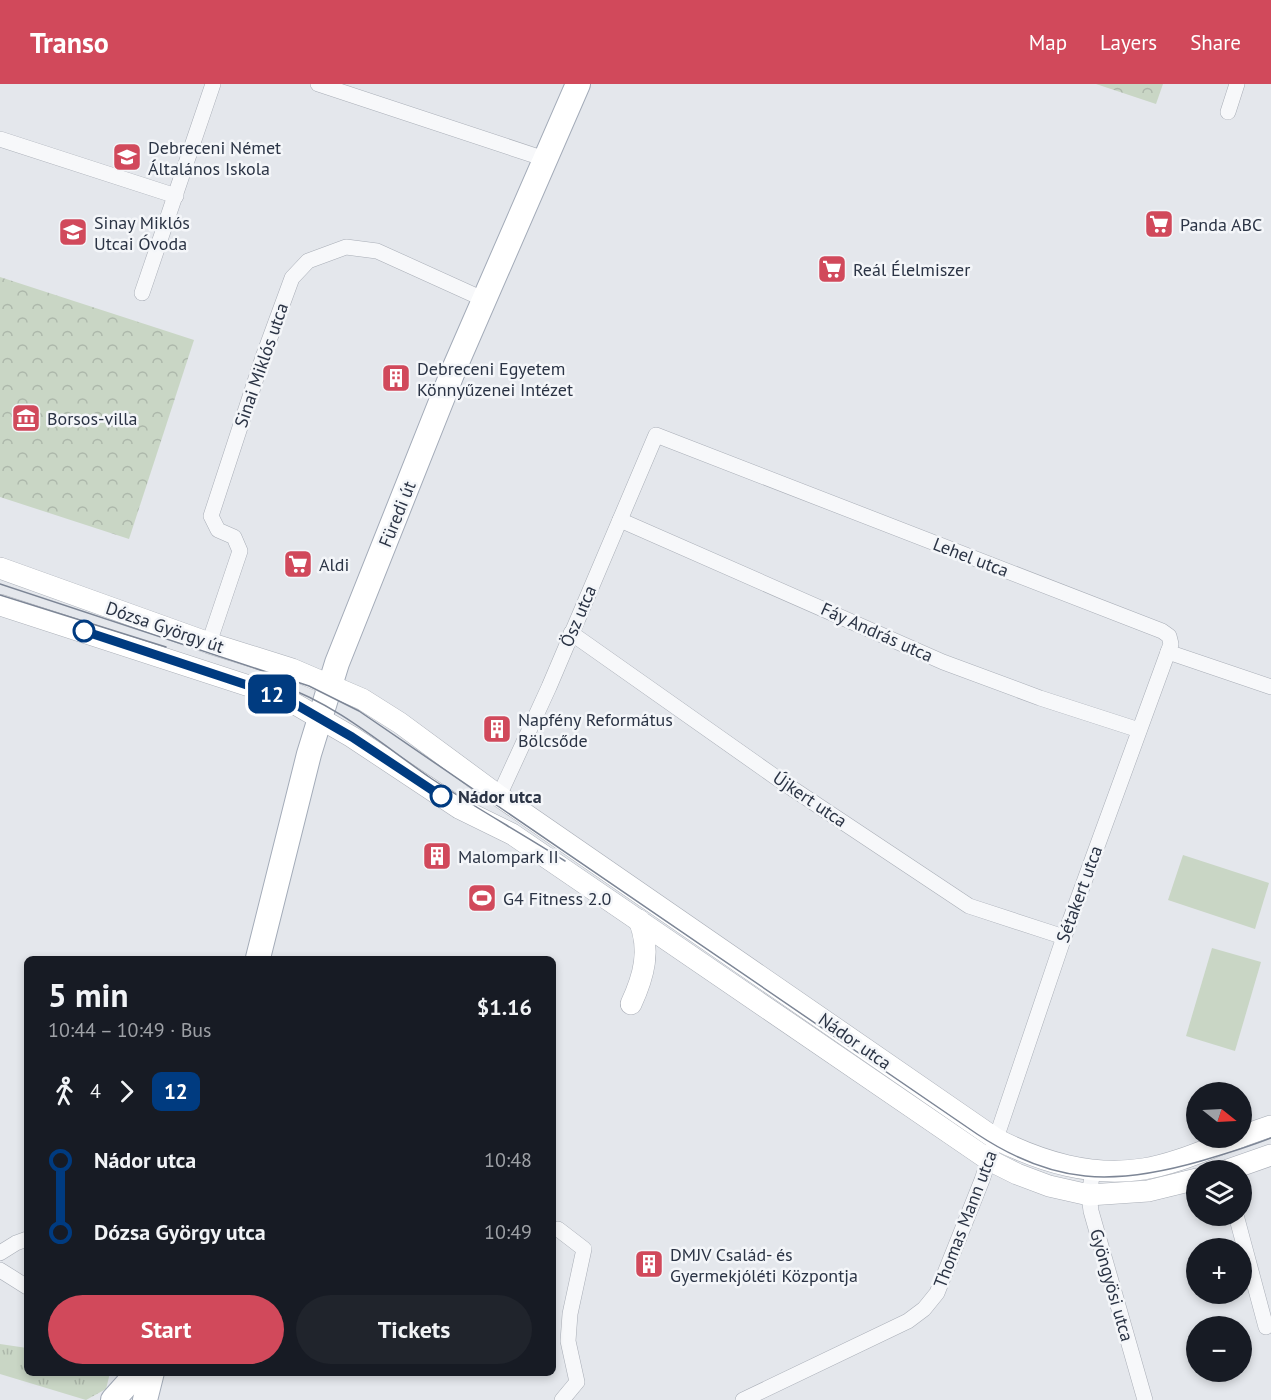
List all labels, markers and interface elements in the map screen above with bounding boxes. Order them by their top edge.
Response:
text: Transo [30,24,109,61]
text: Map [1029,29,1067,56]
text: Layers [1100,29,1157,56]
text: Share [1190,29,1241,56]
place label: Debreceni Német Általános Iskola [148,136,281,180]
school or university icon: Debreceni Német Általános Iskola [111,141,143,173]
supermarket icon: Panda ABC [1143,208,1175,240]
place label: Sinay Miklós Utcai Óvoda [94,211,190,255]
place label: Panda ABC [1180,213,1262,236]
school or university icon: Sinay Miklós Utcai Óvoda [57,216,89,248]
supermarket icon: Reál Élelmiszer [816,253,848,285]
place label: Reál Élelmiszer [853,258,970,281]
street label: Sinai Miklós utca [229,300,293,430]
place label: Debreceni Egyetem Könnyűzenei Intézet [417,357,573,401]
building icon: Debreceni Egyetem Könnyűzenei Intézet [380,362,412,394]
museum icon: Borsos-villa [10,402,42,434]
place label: Borsos-villa [47,407,138,430]
street label: Füredi út [373,478,421,550]
street label: Lehel utca [930,532,1012,582]
supermarket icon: Aldi [282,548,314,580]
place label: Aldi [319,553,349,576]
street label: Ösz utca [555,582,601,650]
street label: Dózsa György út [103,596,227,658]
street label: Fáy András utca [817,597,937,667]
unlabelled marker [73,620,95,642]
line badge: 12 [245,674,299,714]
text: 12 [260,681,284,708]
place label: Napfény Református Bölcsőde [518,708,673,752]
building icon: Napfény Református Bölcsőde [481,713,513,745]
street label: Újkert utca [769,766,851,832]
marker: Nádor utca [430,785,452,807]
place label: Nádor utca [458,785,542,808]
building icon: Malompark II [421,840,453,872]
street label: Sétakert utca [1051,842,1107,946]
place label: Malompark II [458,845,559,868]
sports icon: G4 Fitness 2.0 [466,882,498,914]
place label: G4 Fitness 2.0 [503,887,611,910]
text: 5 min [48,973,129,1016]
text: $1.16 [477,993,532,1021]
street label: Nádor utca [814,1008,896,1074]
text: 10:44 – 10:49 · Bus [48,1017,212,1043]
icon: walk [48,1075,81,1108]
icon: forward [110,1075,143,1108]
text: 4 [90,1078,101,1104]
text: 12 [164,1078,188,1105]
north arrow [1186,1082,1252,1148]
map controls [1186,1082,1252,1382]
text: Nádor utca [94,1146,196,1174]
text: 10:48 [484,1147,532,1173]
street label: Thomas Mann utca [928,1147,1002,1291]
button: layers [1186,1160,1252,1226]
text: Dózsa György utca [94,1218,266,1246]
text: 10:49 [484,1219,532,1245]
street label: Gyöngyösi utca [1085,1226,1139,1344]
button: + [1186,1238,1252,1304]
place label: DMJV Család- és Gyermekjóléti Központja [670,1243,858,1287]
building icon: DMJV Család- és Gyermekjóléti Központja [633,1248,665,1280]
button: Start [48,1295,284,1364]
button: Tickets [296,1295,532,1364]
button: − [1186,1316,1252,1382]

